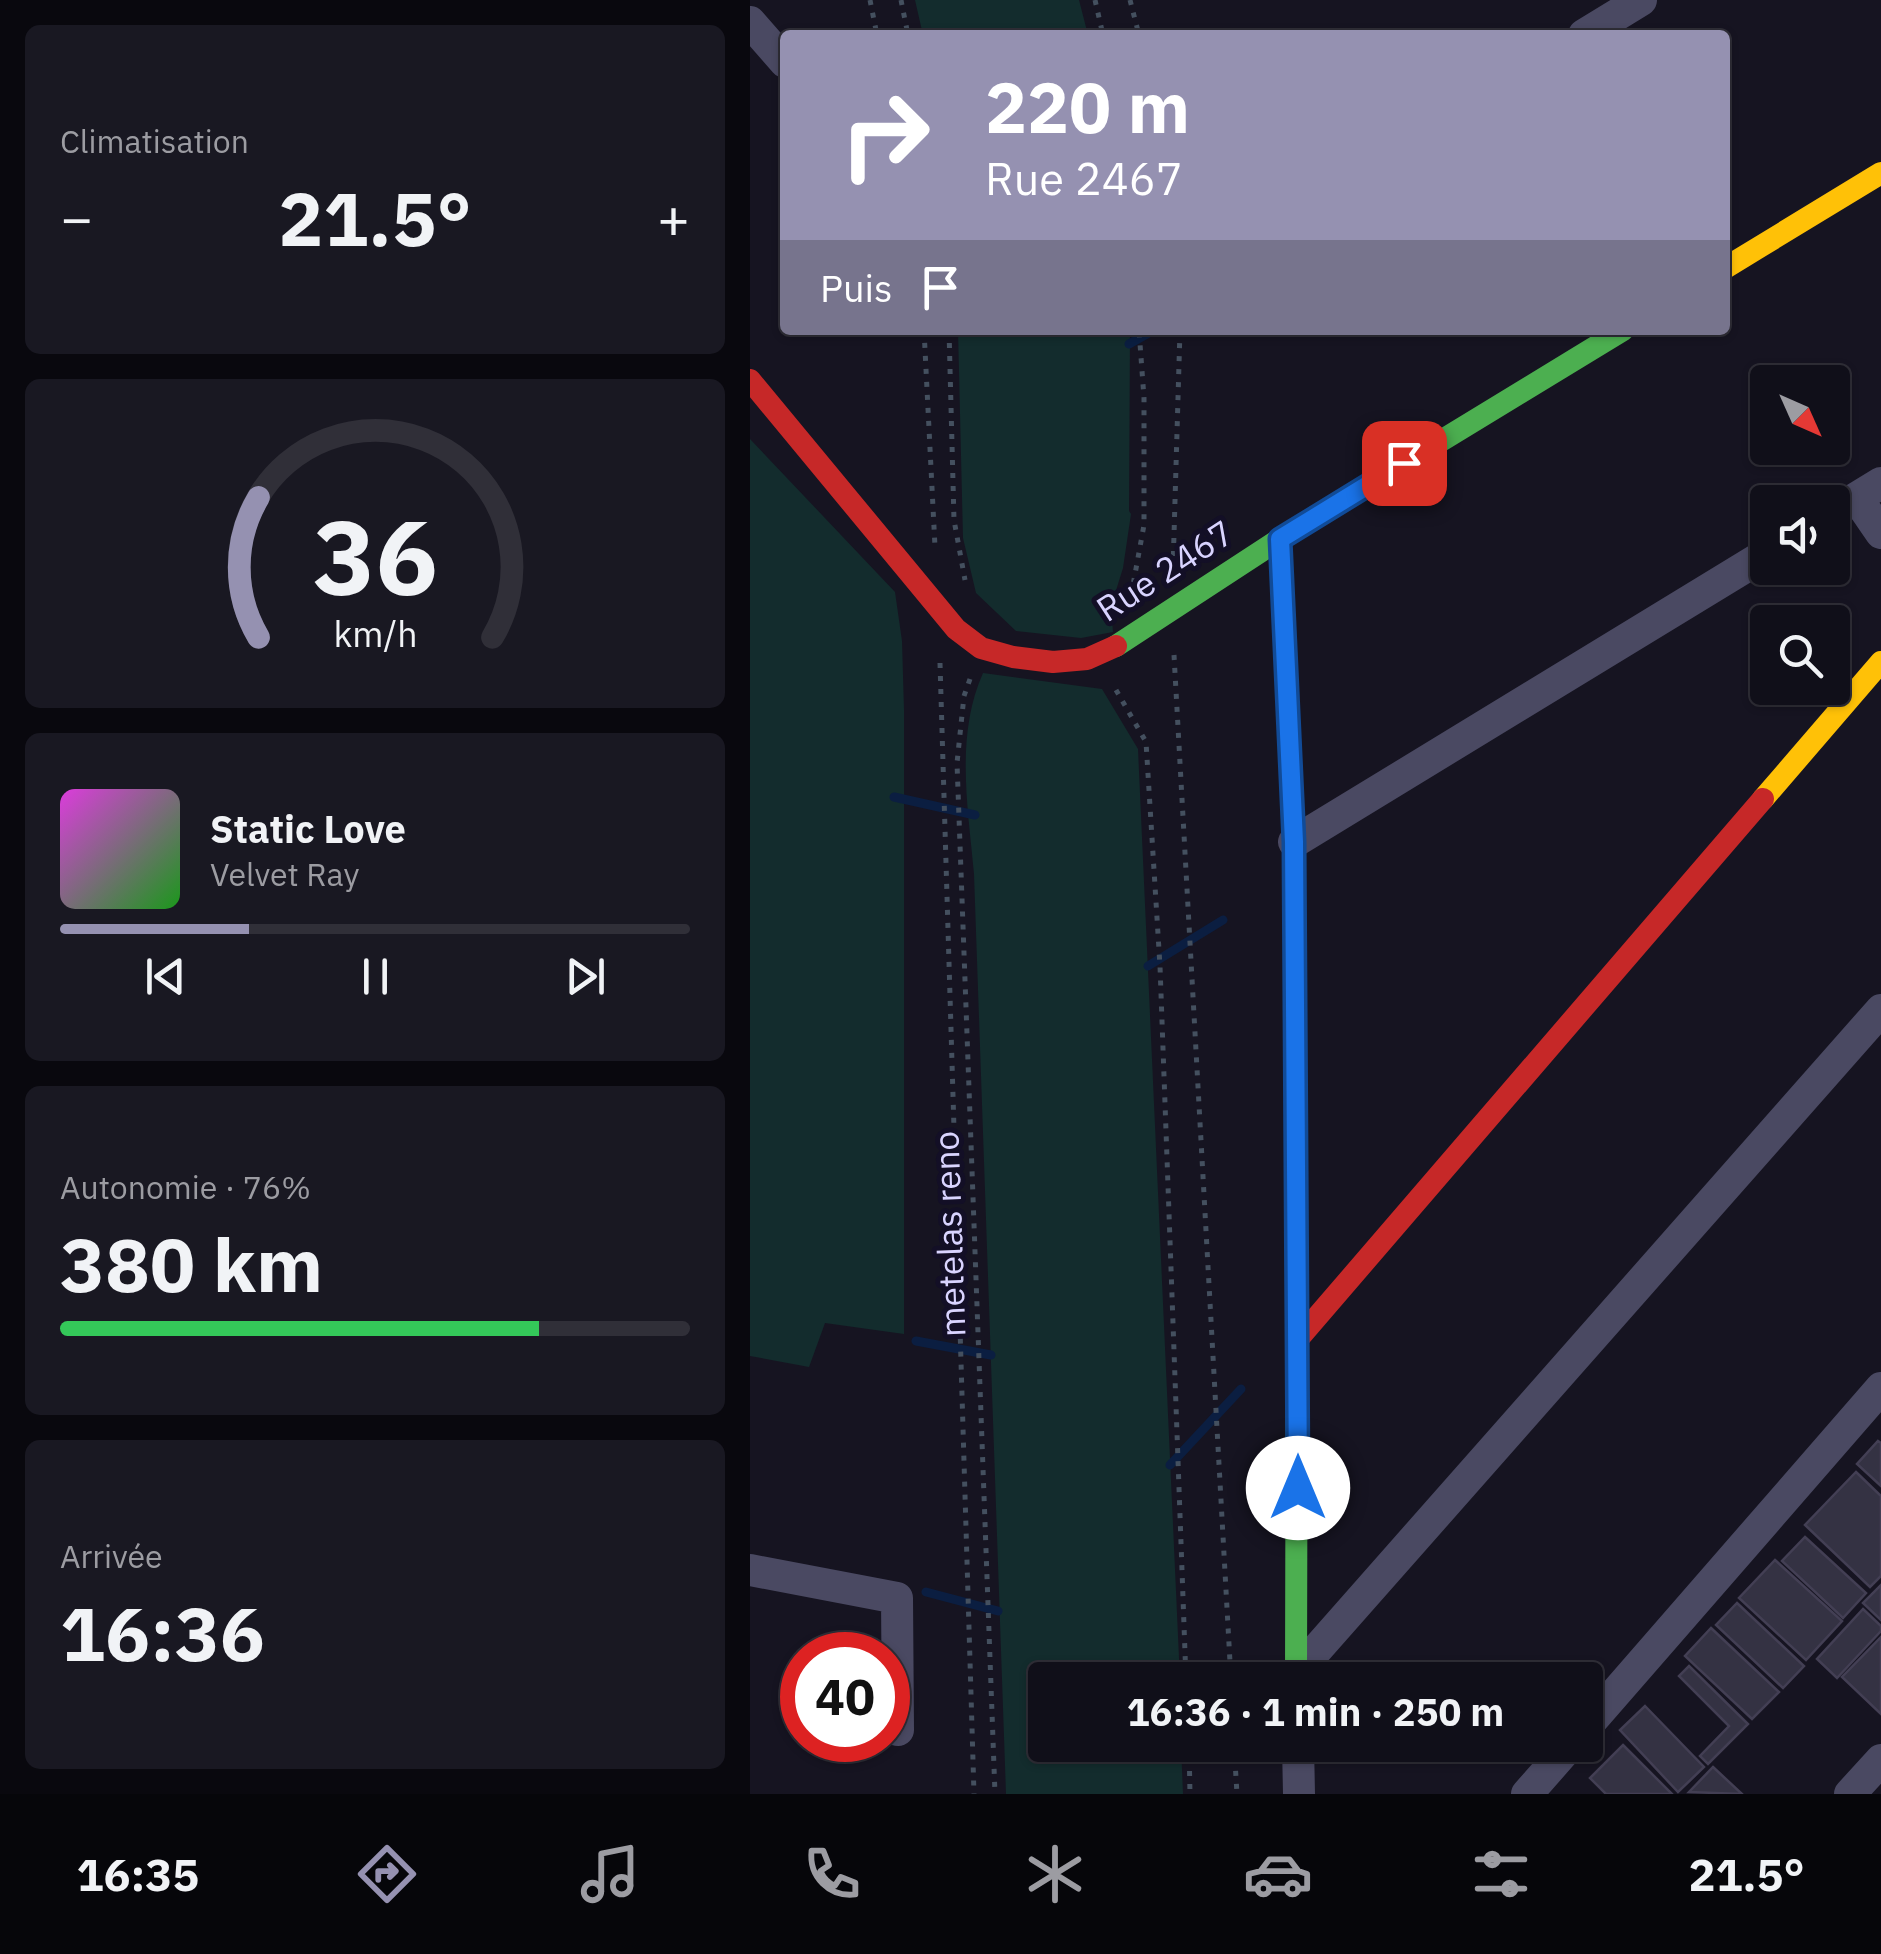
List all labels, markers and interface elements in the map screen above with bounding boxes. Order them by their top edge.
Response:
text: 220 m [985,61,1190,152]
icon: right [820,70,950,200]
text: Climatisation [60,120,249,162]
text: Rue 2467 [985,149,1183,207]
text: 21.5° [278,169,472,267]
text: − [60,182,93,253]
text: + [657,182,690,253]
icon: arrive [913,260,968,315]
text: Puis [820,263,893,312]
north arrow [1750,365,1850,465]
map controls [1750,365,1850,705]
pin [1362,421,1447,506]
icon: arrive [1377,436,1432,491]
button: sound [1750,485,1850,585]
text: 36 [313,488,437,624]
street label: Rue 2467 [1087,509,1241,631]
button: search [1750,605,1850,705]
text: km/h [333,610,417,657]
text: Static Love [210,804,406,853]
text: Velvet Ray [210,853,359,895]
icon: previous [138,949,193,1004]
icon: pause [348,949,403,1004]
icon: next [558,949,613,1004]
street label: metelas reno [922,1130,976,1338]
text: Autonomie · 76% [60,1166,311,1208]
text: 380 km [60,1215,323,1313]
position arrow [1246,1436,1350,1540]
text: Arrivée [60,1535,163,1577]
text: 16:36 [60,1584,265,1682]
speed limit sign: 40 [780,1632,910,1762]
text: 16:36 · 1 min · 250 m [1127,1687,1504,1736]
icon: directions [352,1839,422,1909]
icon: music [575,1839,645,1909]
icon: phone [797,1839,867,1909]
icon: climate [1020,1839,1090,1909]
icon: car [1243,1839,1313,1909]
icon: filters [1466,1839,1536,1909]
text: 16:35 [76,1845,199,1903]
text: 21.5° [1688,1845,1805,1903]

